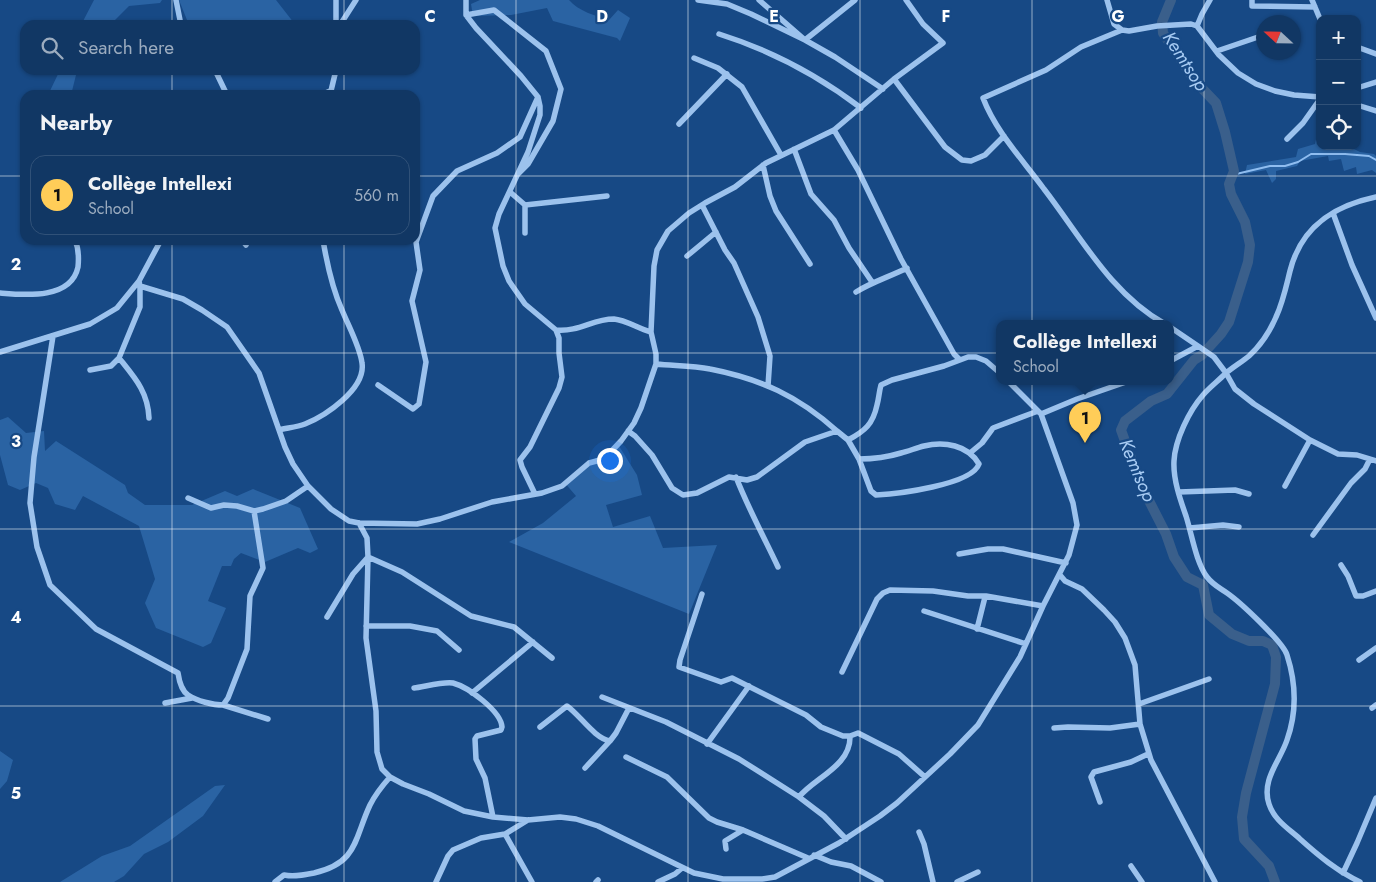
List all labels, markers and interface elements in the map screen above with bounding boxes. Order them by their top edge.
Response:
text: C [424,5,436,28]
text: D [596,5,608,28]
text: E [769,5,779,28]
text: F [942,5,950,28]
text: G [1111,5,1125,28]
north arrow [1256,15,1301,60]
map controls [1316,15,1361,150]
button: + [1316,15,1361,60]
search box [20,20,420,75]
water label: Kemtsop [1156,26,1215,97]
icon: search [38,34,66,62]
text: Search here [78,34,174,61]
button: − [1316,60,1361,105]
button: locate [1316,105,1361,150]
text: Nearby [40,108,112,138]
text: Collège Intellexi [88,170,232,197]
text: 1 [53,184,61,207]
text: 560 m [354,184,399,207]
text: School [88,197,134,220]
text: 2 [11,253,21,276]
popup [996,320,1174,385]
text: Collège Intellexi [1013,328,1157,355]
text: School [1013,355,1059,378]
pin: 1 [1069,402,1101,443]
text: 3 [11,430,21,453]
water label: Kemtsop [1112,434,1163,506]
your location [597,448,623,474]
text: 4 [10,606,22,629]
text: 5 [11,782,21,805]

